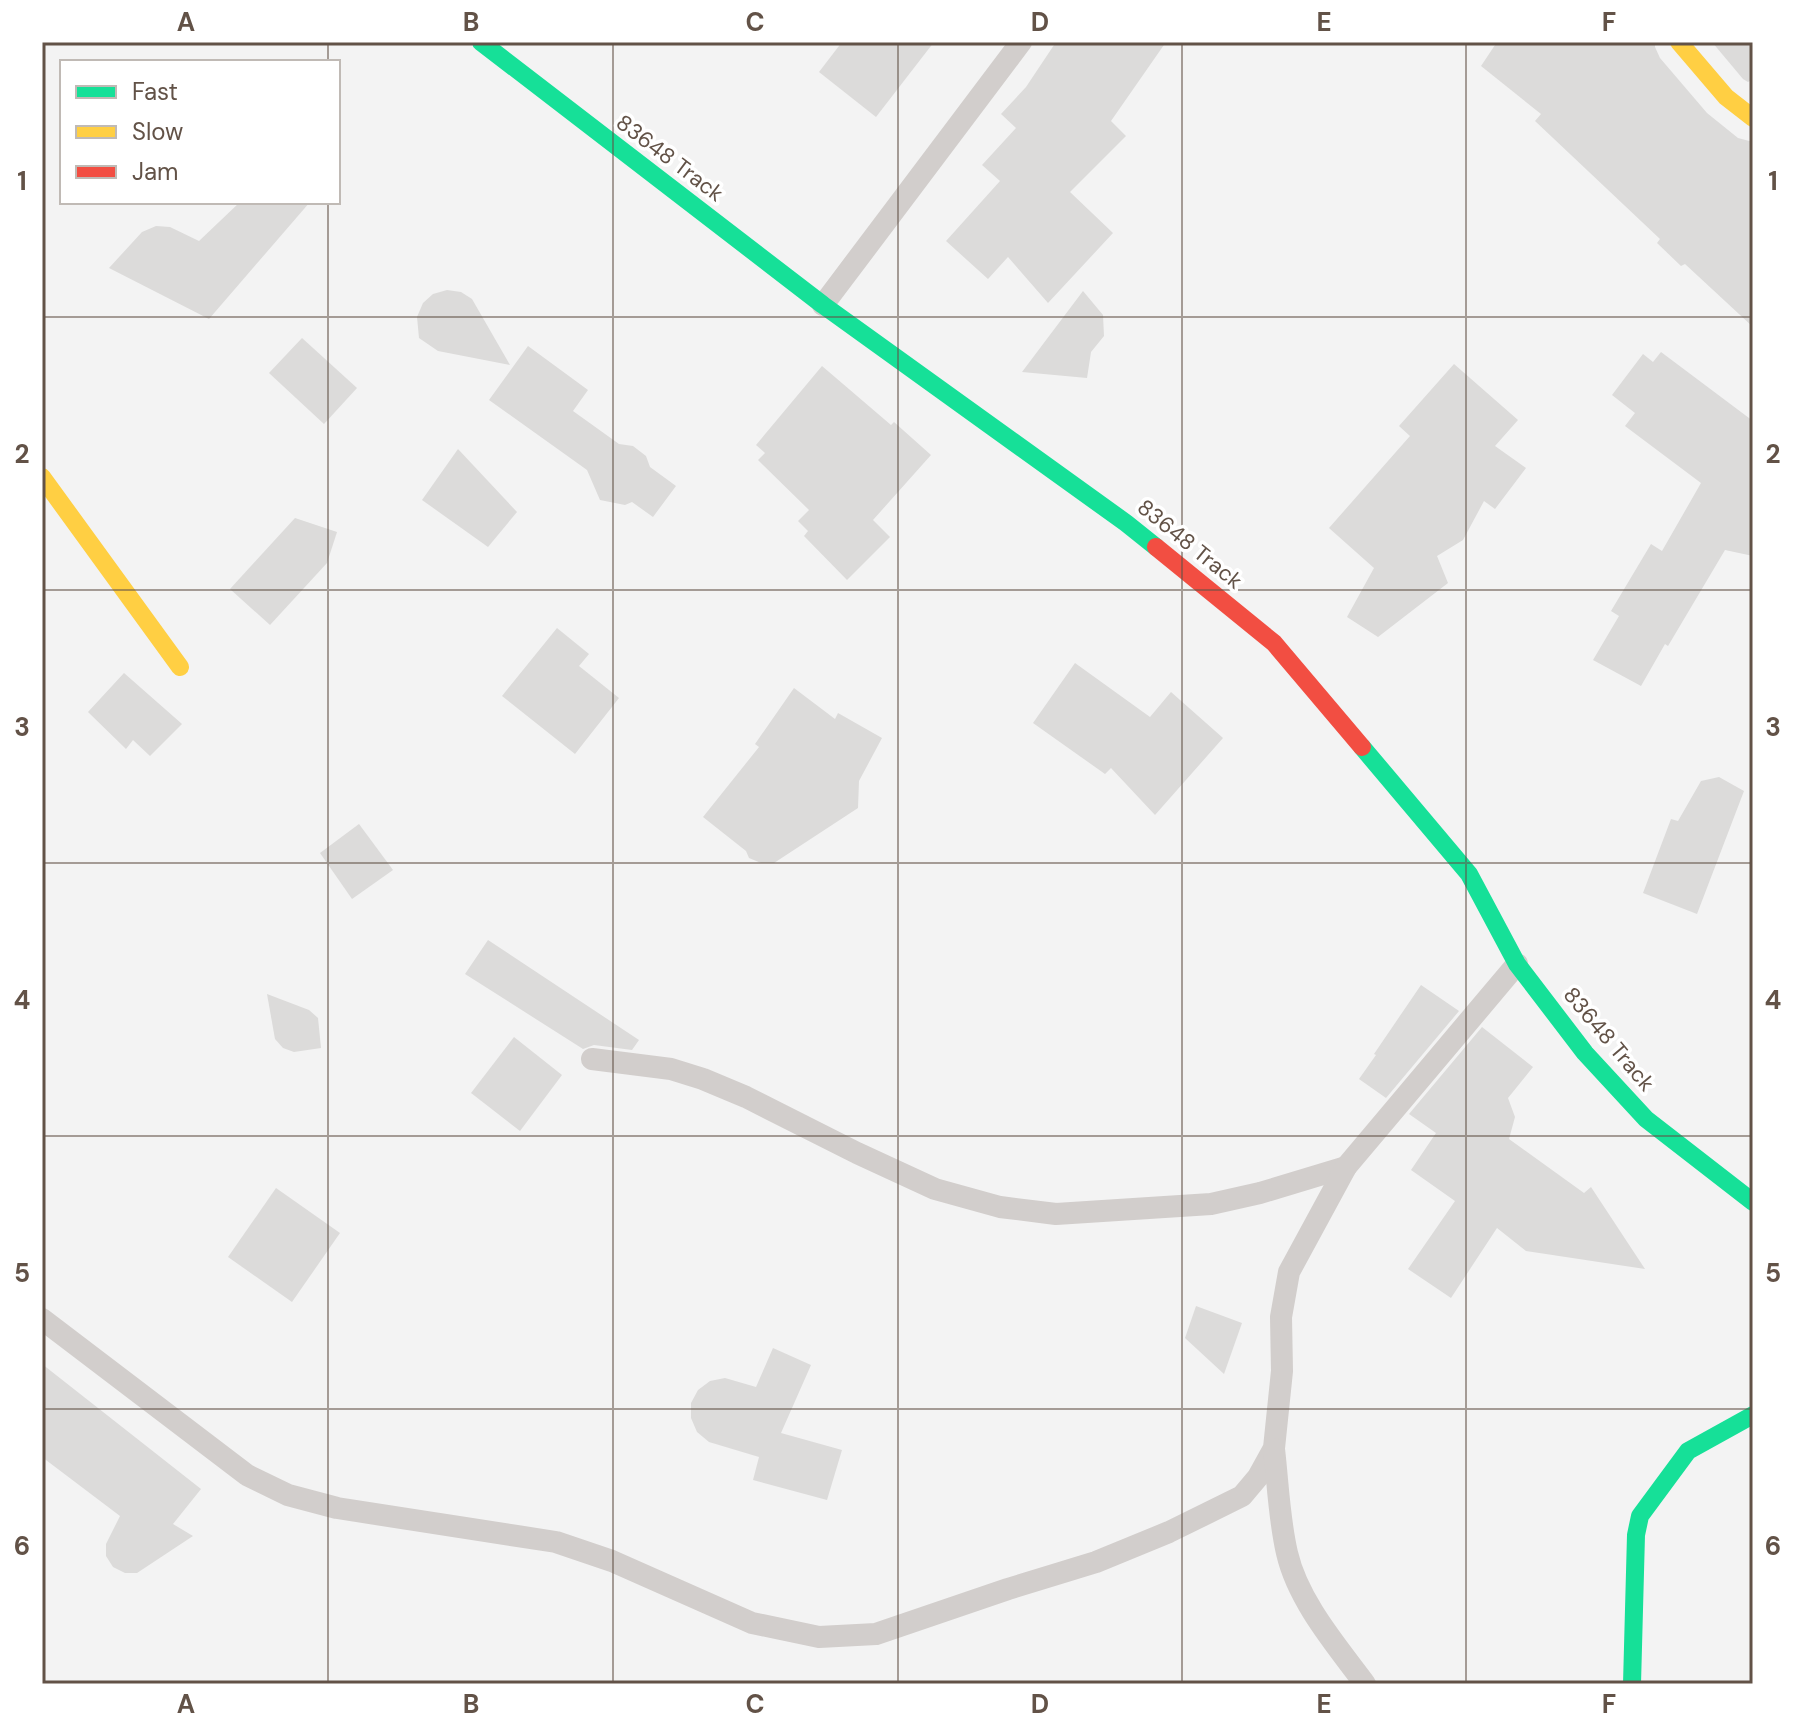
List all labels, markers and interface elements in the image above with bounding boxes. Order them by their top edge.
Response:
text: A [177,5,195,39]
text: B [463,5,479,39]
text: C [745,5,765,39]
text: D [1031,5,1049,39]
text: E [1316,5,1332,39]
text: F [1602,5,1616,39]
legend [60,60,340,204]
text: Fast [132,76,178,107]
street label: 83648 Track [610,108,730,208]
text: Slow [132,116,183,147]
text: Jam [132,156,178,187]
text: 1 [17,164,27,198]
text: 1 [1768,164,1778,198]
text: 2 [14,437,30,471]
text: 2 [1765,437,1781,471]
street label: 83648 Track [1131,493,1249,595]
text: 3 [14,710,30,744]
text: 3 [1765,710,1781,744]
street label: 83648 Track [1557,981,1661,1097]
text: 4 [14,983,30,1017]
text: 4 [1765,983,1781,1017]
text: 5 [14,1256,30,1290]
text: 5 [1765,1256,1781,1290]
text: 6 [14,1529,30,1563]
text: 6 [1765,1529,1781,1563]
text: A [177,1687,195,1721]
text: B [463,1687,479,1721]
text: C [745,1687,765,1721]
text: D [1031,1687,1049,1721]
text: E [1316,1687,1332,1721]
text: F [1602,1687,1616,1721]

